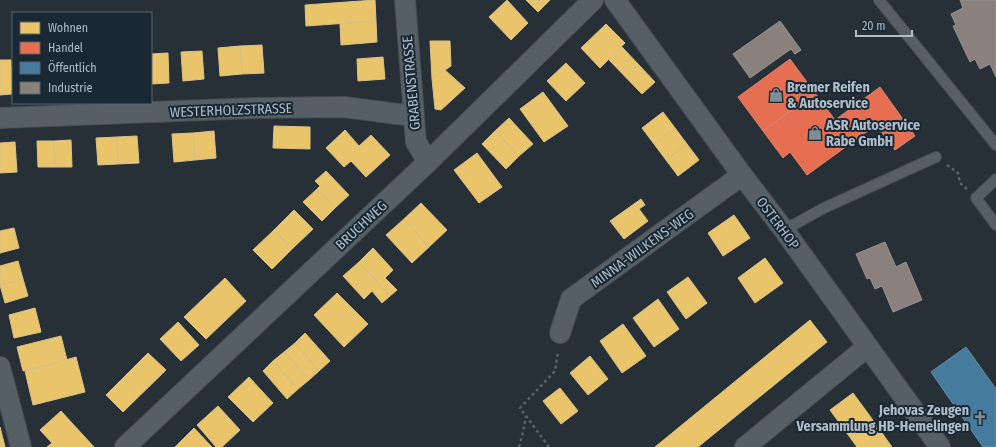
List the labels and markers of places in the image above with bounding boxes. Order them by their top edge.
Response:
place label: Bremer Reifen & Autoservice [787,79,870,112]
shop icon: Bremer Reifen & Autoservice [768,87,784,103]
place label: ASR Autoservice Rabe GmbH [825,117,920,150]
shop icon: ASR Autoservice Rabe GmbH [807,125,823,141]
place label: Jehovas Zeugen Versammlung HB-Hemelingen [796,402,969,435]
church icon: Jehovas Zeugen Versammlung HB-Hemelingen [972,410,988,426]

